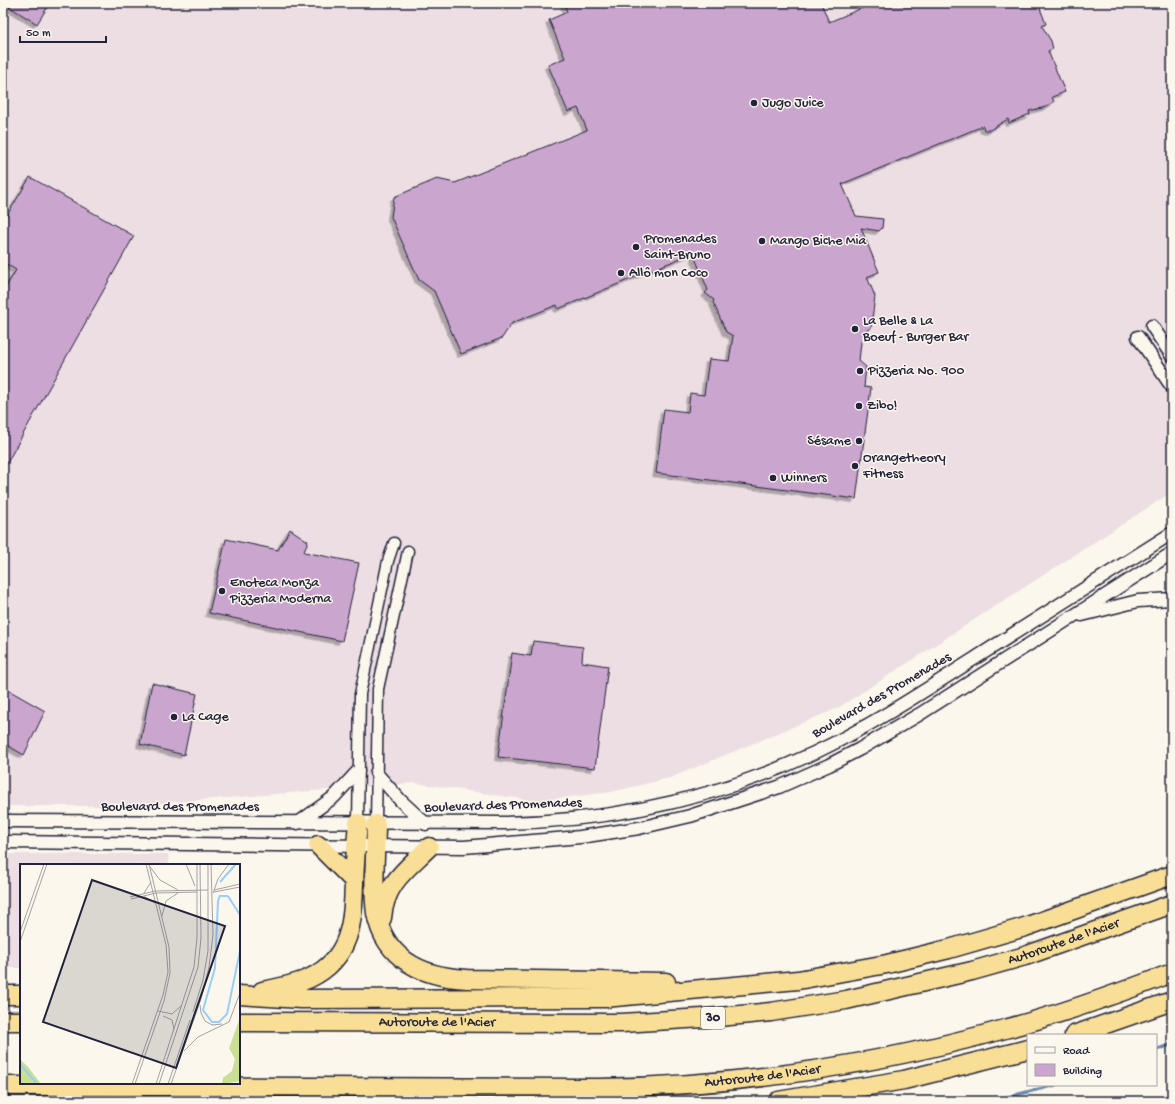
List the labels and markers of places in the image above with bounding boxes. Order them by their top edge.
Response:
place label: Jugo Juice [762,95,824,112]
marker: Jugo Juice [749,98,759,108]
place label: Promenades Saint-Bruno [643,231,717,264]
place label: Mango Biche Mia [770,233,867,250]
marker: Mango Biche Mia [757,236,767,246]
marker: Promenades Saint-Bruno [631,242,641,252]
place label: Allô mon Coco [629,265,708,282]
marker: Allô mon Coco [616,268,626,278]
place label: La Belle & La Boeuf - Burger Bar [862,313,970,346]
marker: La Belle & La Boeuf - Burger Bar [850,324,860,334]
place label: Pizzeria No. 900 [867,363,964,380]
marker: Pizzeria No. 900 [855,366,865,376]
place label: Zibo! [867,398,897,415]
marker: Zibo! [854,401,864,411]
place label: Sésame [807,433,852,450]
marker: Sésame [854,436,864,446]
place label: Orangetheory Fitness [862,450,946,483]
marker: Orangetheory Fitness [850,461,860,471]
place label: Winners [781,470,827,487]
marker: Winners [768,473,778,483]
place label: Enoteca Monza Pizzeria Moderna [229,575,332,608]
marker: Enoteca Monza Pizzeria Moderna [217,586,227,596]
place label: La Cage [182,709,230,726]
marker: La Cage [169,712,179,722]

